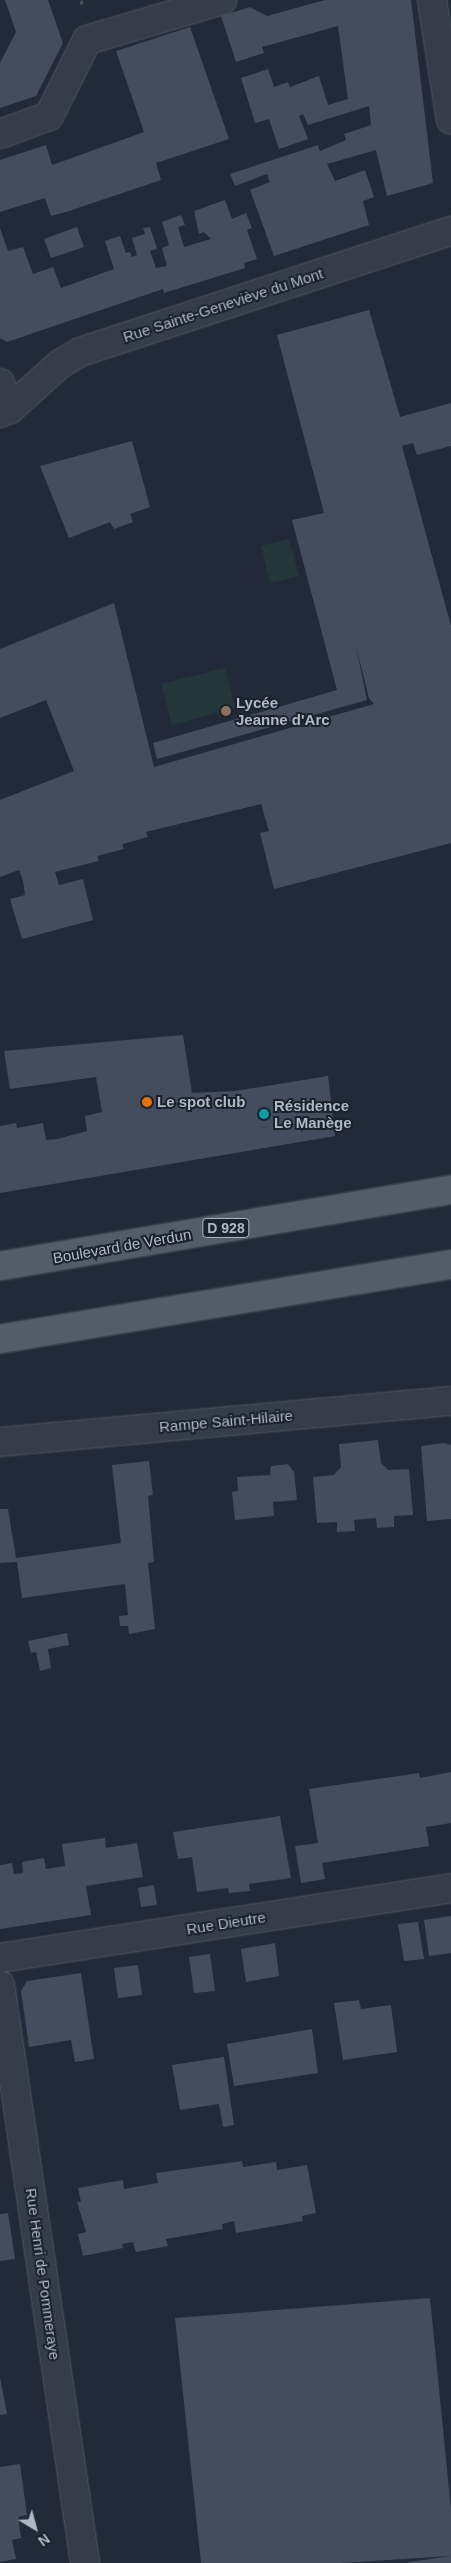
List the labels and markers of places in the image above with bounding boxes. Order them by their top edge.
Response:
place label: Lycée Jeanne d'Arc [236,693,330,728]
marker: Lycée Jeanne d'Arc [220,705,232,717]
place label: Le spot club [157,1093,245,1111]
marker: Le spot club [141,1096,153,1108]
place label: Résidence Le Manège [274,1096,352,1131]
marker: Résidence Le Manège [258,1108,270,1120]

